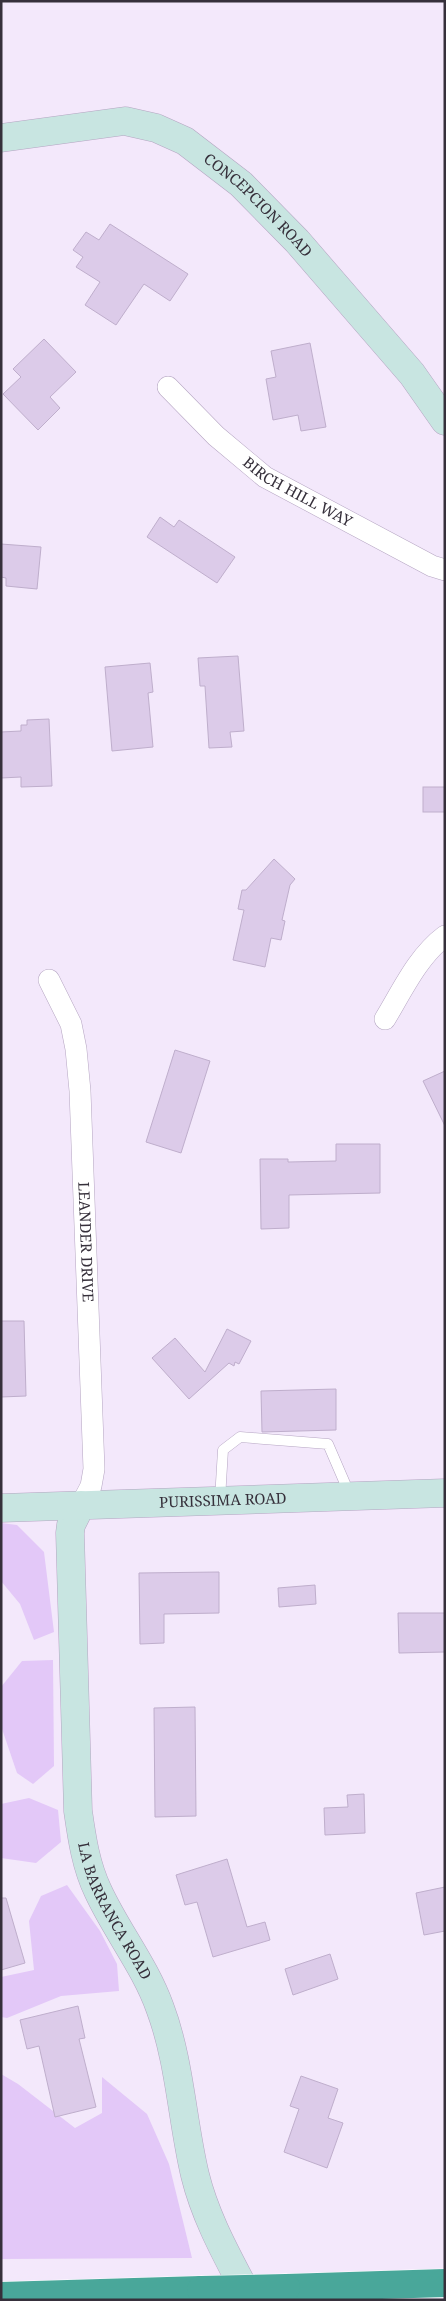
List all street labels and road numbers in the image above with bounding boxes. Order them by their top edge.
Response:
street label: CONCEPCION ROAD [200,148,317,261]
street label: BIRCH HILL WAY [239,452,357,531]
street label: LEANDER DRIVE [74,1181,99,1303]
street label: PURISSIMA ROAD [159,1487,287,1512]
street label: LA BARRANCA ROAD [74,1840,157,1983]

